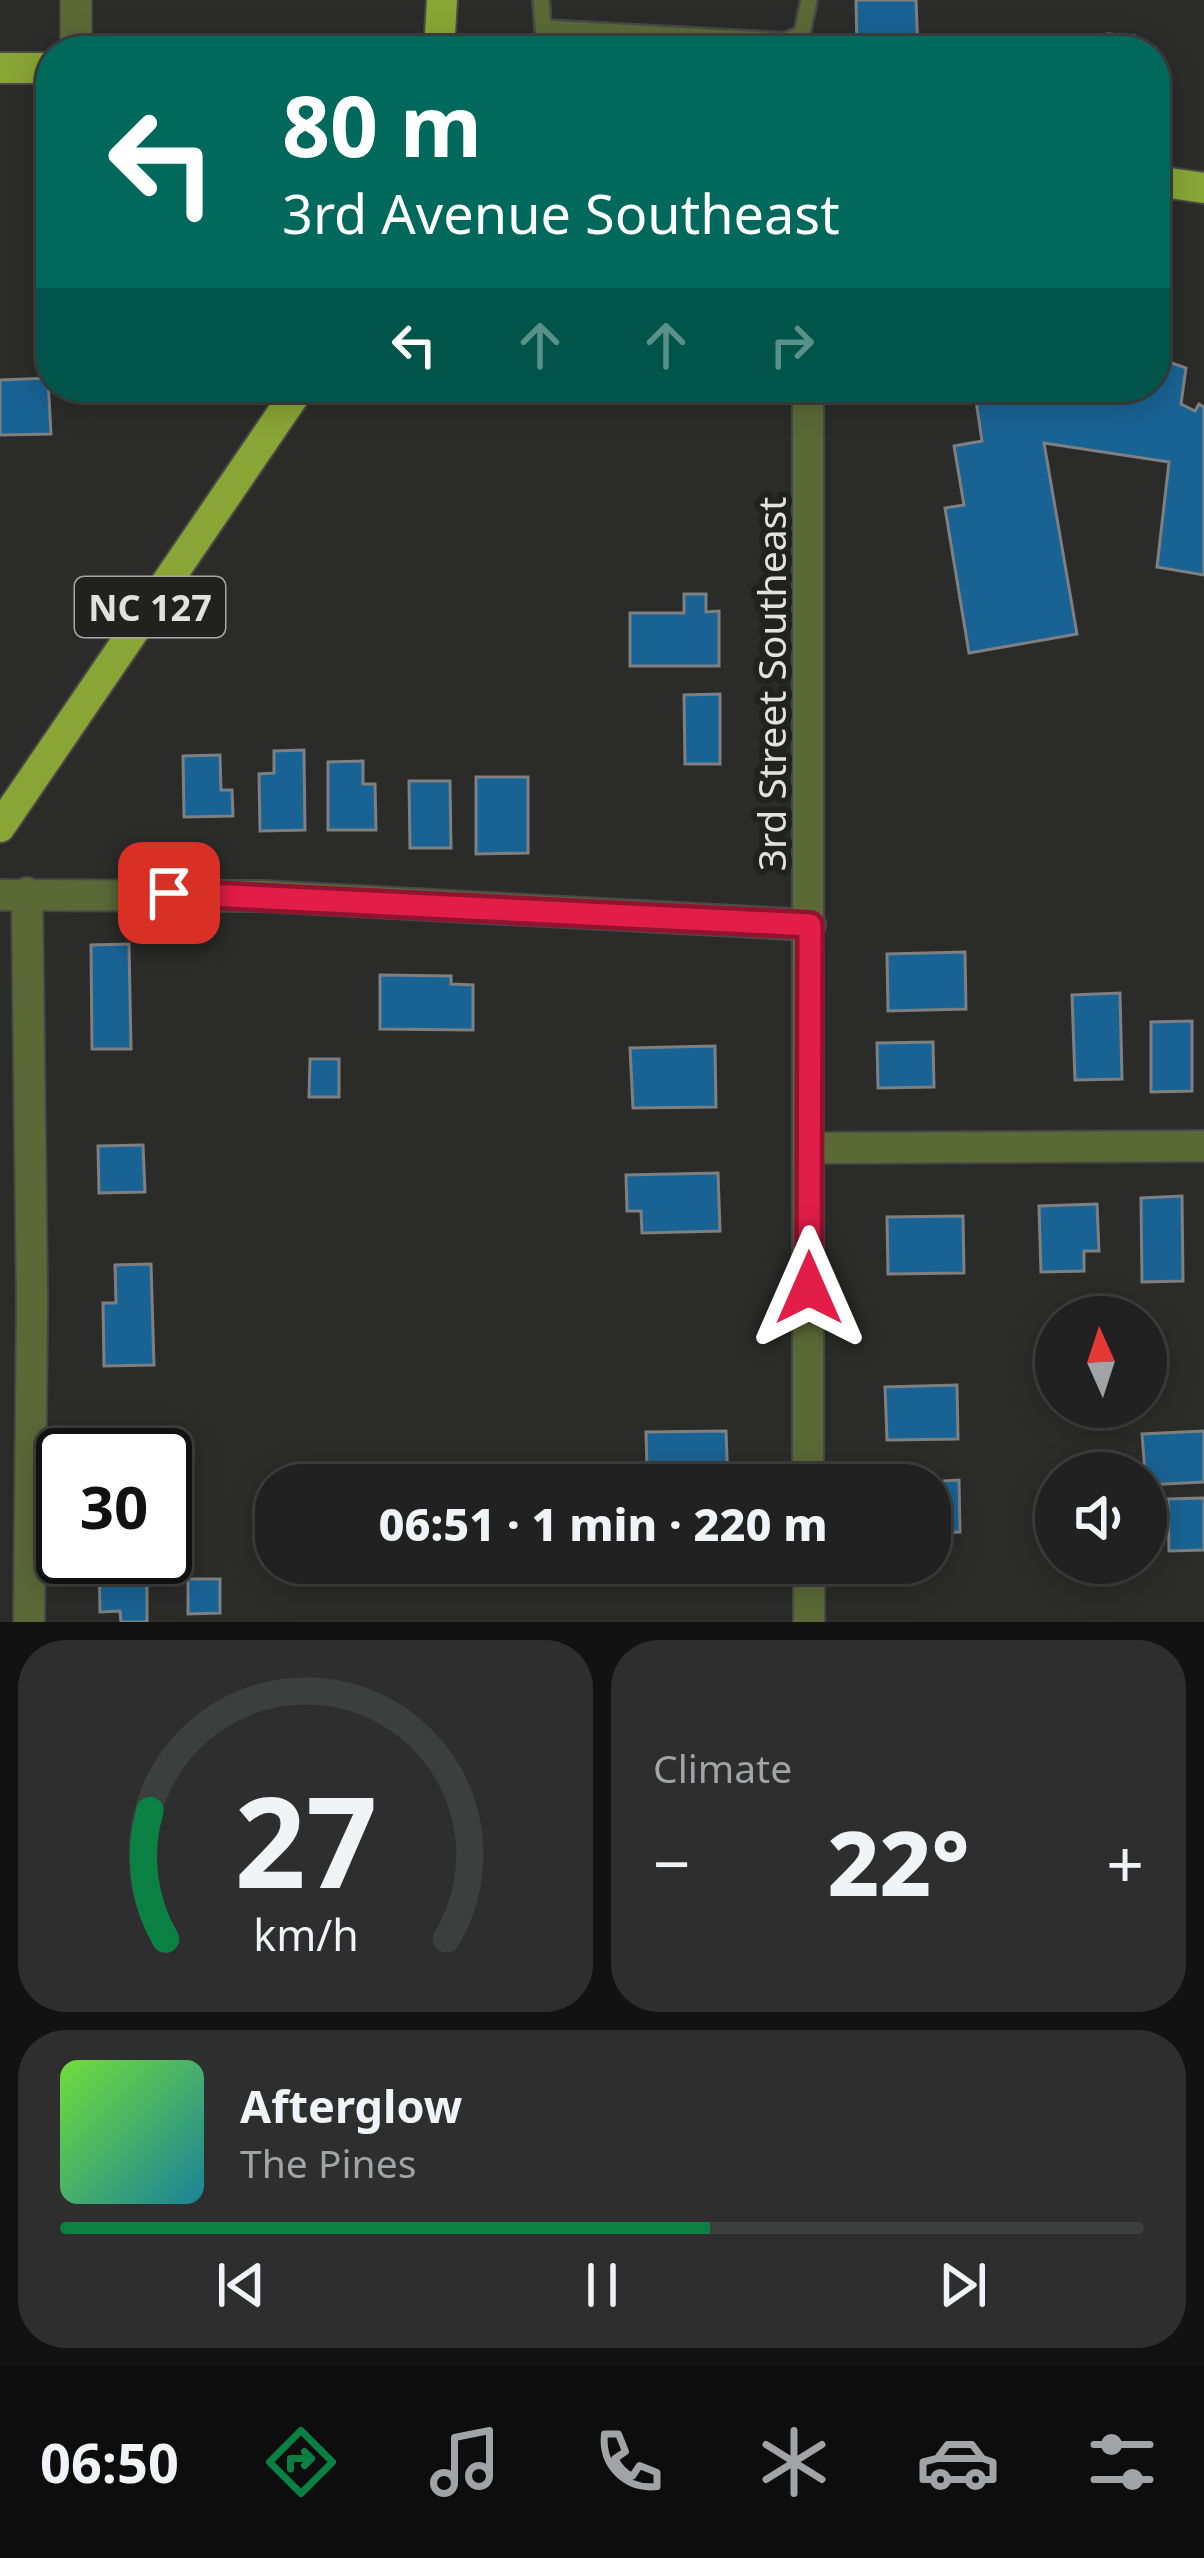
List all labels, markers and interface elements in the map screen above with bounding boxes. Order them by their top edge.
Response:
text: 80 m [282,67,482,182]
icon: left [84,84,240,240]
text: 3rd Avenue Southeast [282,176,840,250]
icon: left [381,312,447,378]
icon: ahead [507,312,573,378]
icon: ahead [633,312,699,378]
icon: right [759,312,825,378]
street label: 3rd Street Southeast [744,497,797,871]
road number: NC 127 [75,577,225,637]
pin [118,842,220,944]
icon: arrive [136,860,202,926]
position arrow [746,1225,872,1351]
north arrow [1035,1296,1167,1428]
map controls [1035,1296,1167,1584]
speed limit sign: 30 [36,1428,192,1584]
button: sound [1035,1452,1167,1584]
text: 06:51 · 1 min · 220 m [378,1493,828,1554]
text: Climate [653,1741,792,1794]
text: 27 [234,1755,377,1925]
text: 22° [827,1800,970,1922]
text: − [653,1817,691,1907]
text: + [1106,1817,1144,1907]
text: km/h [253,1905,358,1964]
text: Afterglow [240,2075,462,2136]
text: The Pines [240,2136,416,2189]
icon: previous [208,2252,274,2318]
icon: pause [569,2252,635,2318]
icon: next [930,2252,996,2318]
icon: directions [259,2420,343,2504]
icon: music [423,2420,507,2504]
icon: phone [587,2420,671,2504]
icon: climate [752,2420,836,2504]
icon: car [916,2420,1000,2504]
icon: filters [1080,2420,1164,2504]
text: 06:50 [40,2425,179,2499]

